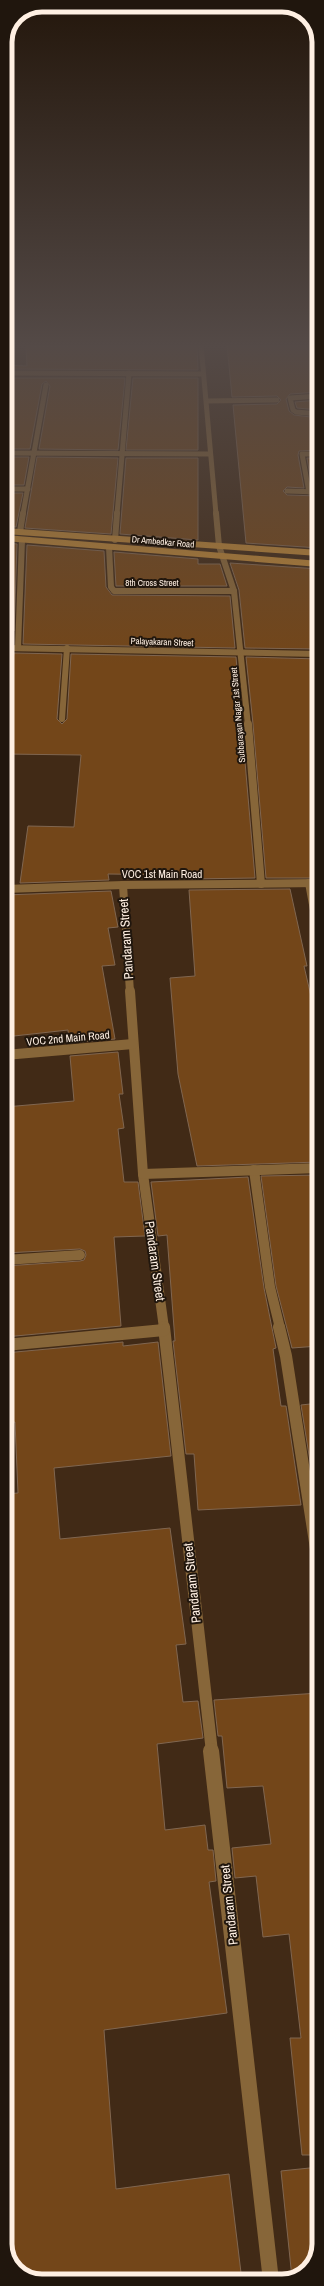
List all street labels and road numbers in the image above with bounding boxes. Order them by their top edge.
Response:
street label: Dr Ambedkar Road [131,533,195,551]
street label: 8th Cross Street [125,577,179,589]
street label: Palayakaran Street [130,635,194,649]
street label: Subbarayan Nagar 1st Street [228,667,248,763]
street label: VOC 1st Main Road [122,867,202,881]
street label: Pandaram Street [115,898,137,980]
street label: VOC 2nd Main Road [26,1027,110,1049]
street label: Pandaram Street [141,1220,169,1302]
street label: Pandaram Street [179,1542,205,1624]
street label: Pandaram Street [216,1864,242,1946]

